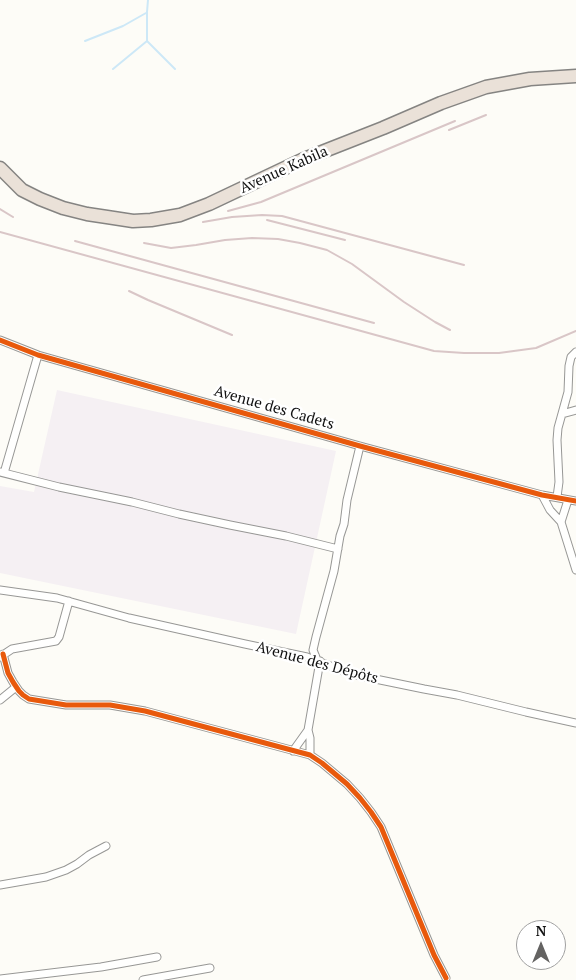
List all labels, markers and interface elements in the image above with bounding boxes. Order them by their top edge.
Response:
street label: Avenue Kabila [237,142,331,198]
street label: Avenue des Cadets [212,382,336,434]
street label: Avenue des Dépôts [254,638,380,688]
north arrow [516,920,566,970]
text: N [536,921,546,940]

